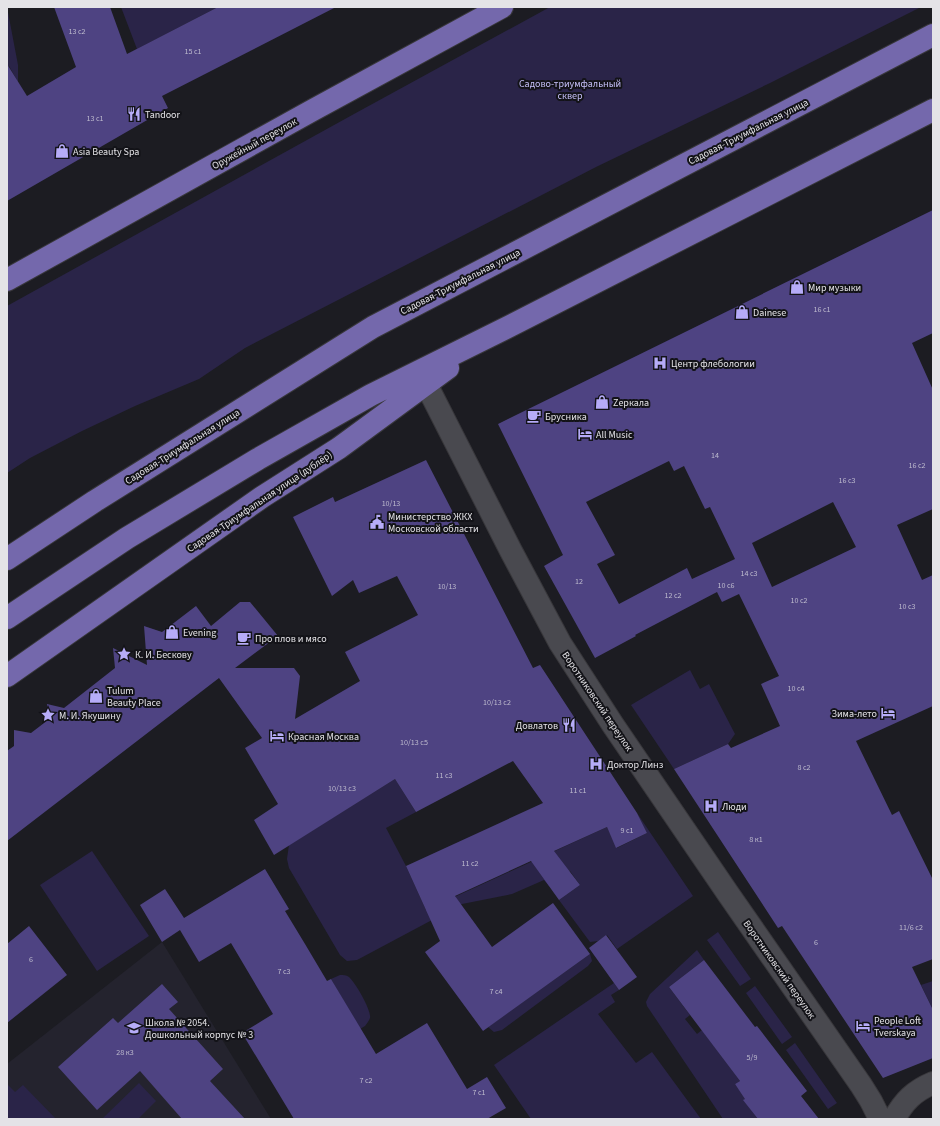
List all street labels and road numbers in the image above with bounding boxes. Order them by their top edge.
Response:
street label: Садовая-Триумфальная улица [686,95,811,168]
street label: Оружейный переулок [209,115,300,173]
street label: Садовая-Триумфальная улица [398,245,523,318]
street label: Садовая-Триумфальная улица [122,406,243,488]
street label: Садовая-Триумфальная улица (дублёр) [184,448,335,556]
street label: Воротниковский переулок [559,649,636,754]
street label: Воротниковский переулок [740,917,819,1022]

